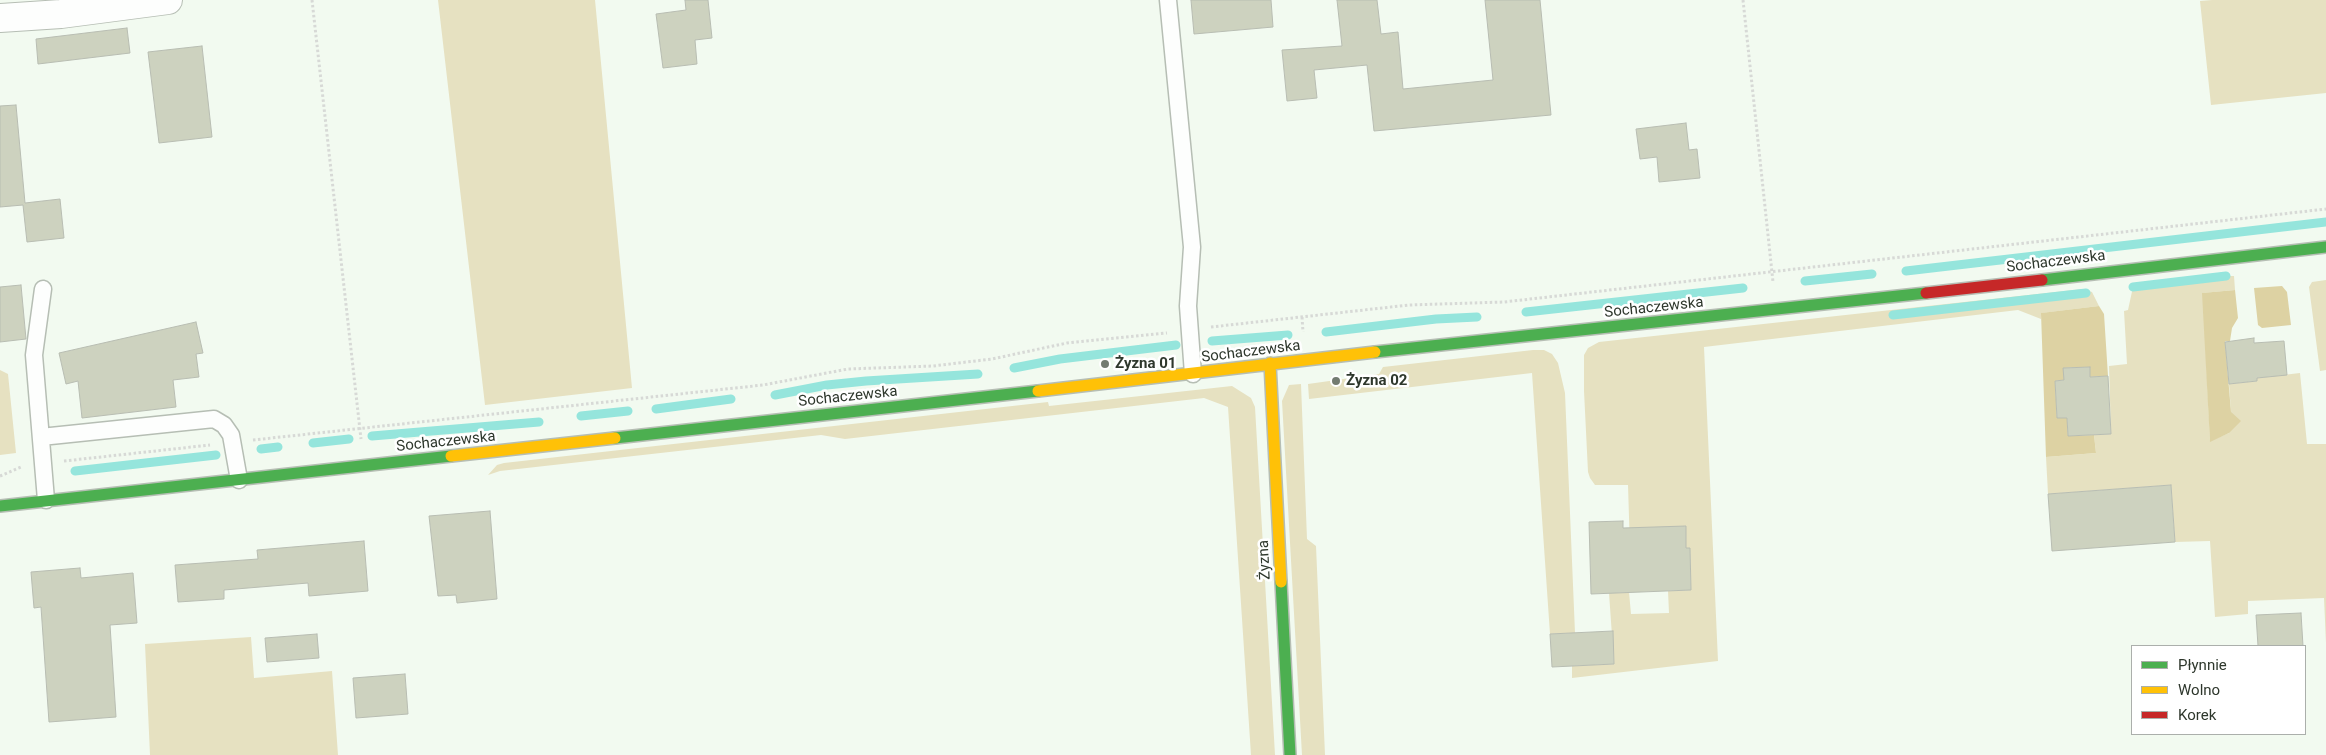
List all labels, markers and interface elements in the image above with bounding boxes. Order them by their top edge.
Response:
street label: Sochaczewska [2005,247,2107,277]
street label: Sochaczewska [1604,294,1704,322]
street label: Sochaczewska [1200,337,1302,367]
place label: Żyzna 01 [1115,355,1176,373]
marker: Żyzna 01 [1099,358,1111,370]
place label: Żyzna 02 [1346,372,1407,390]
marker: Żyzna 02 [1330,375,1342,387]
street label: Sochaczewska [798,383,898,411]
street label: Sochaczewska [396,428,496,456]
street label: Żyzna [1255,540,1275,580]
legend [2131,645,2306,735]
text: Płynnie [2178,656,2227,674]
text: Wolno [2178,681,2220,699]
text: Korek [2178,706,2216,724]

